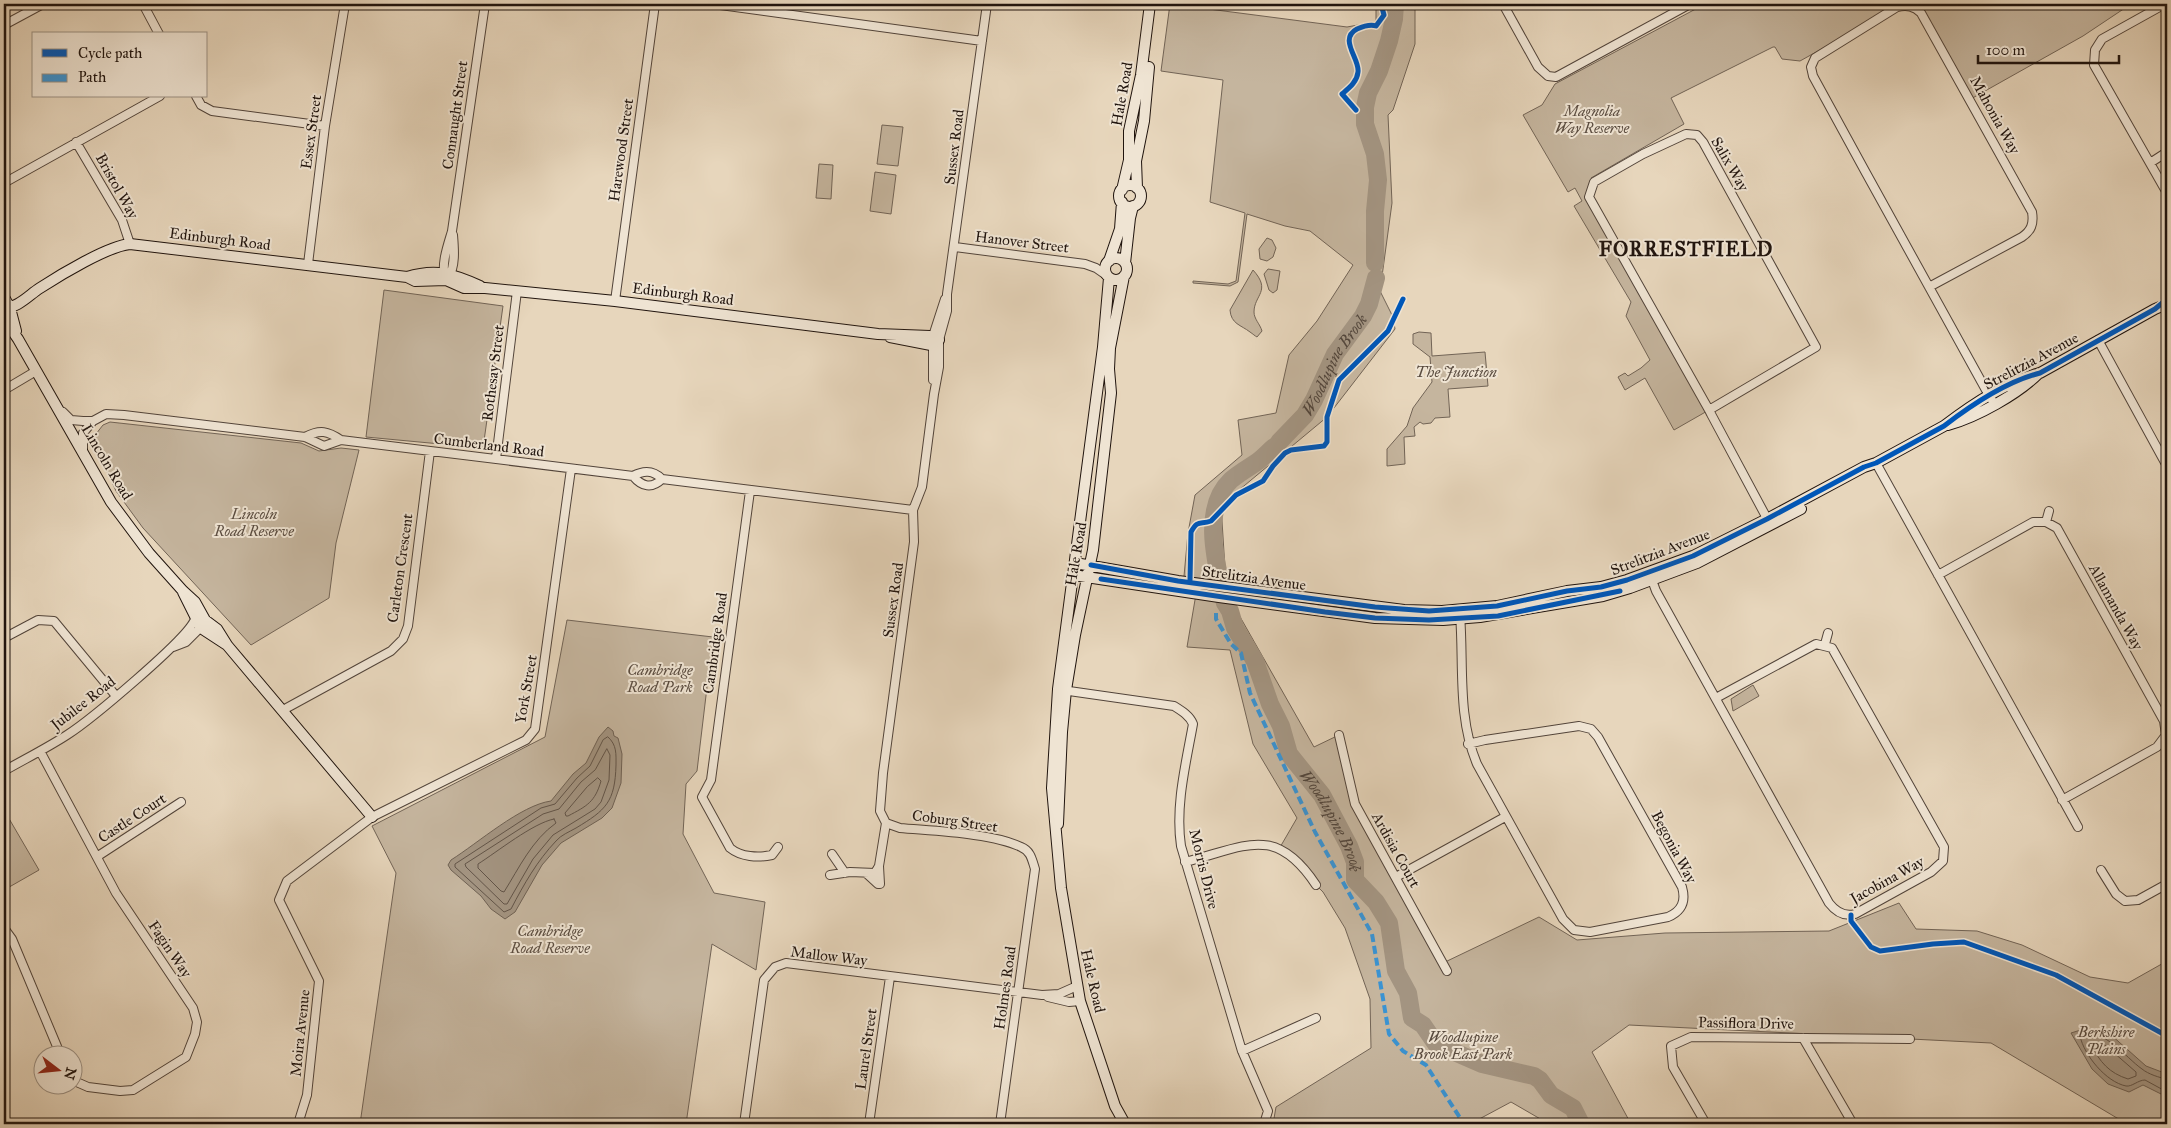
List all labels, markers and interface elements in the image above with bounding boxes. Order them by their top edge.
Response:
legend [32,32,208,98]
scale bar [1978,32,2120,64]
text: 100 m [1986,41,2026,59]
text: Cycle path [78,44,143,62]
street label: Connaught Street [438,59,472,170]
street label: Hale Road [1108,60,1137,127]
text: Path [78,68,107,86]
street label: Mahonia Way [1966,73,2024,158]
street label: Essex Street [297,93,325,170]
street label: Harewood Street [605,96,637,203]
park label: Magnolia Way Reserve [1555,102,1630,137]
street label: Sussex Road [940,108,968,186]
street label: Salix Way [1707,134,1753,195]
street label: Bristol Way [92,150,143,223]
street label: Edinburgh Road [168,224,272,254]
street label: Hanover Street [974,227,1071,257]
district label: FORRESTFIELD [1599,237,1773,261]
street label: Edinburgh Road [631,279,735,309]
water label: Woodlupine Brook [1298,310,1371,419]
street label: Rothesay Street [478,323,508,422]
street label: Strelitzia Avenue [1981,328,2081,394]
park label: The Junction [1415,363,1497,381]
street label: Lincoln Road [77,421,137,503]
street label: Cumberland Road [433,429,546,461]
park label: Lincoln Road Reserve [213,505,294,540]
street label: Carleton Crescent [383,512,417,624]
street label: Hale Road [1062,520,1091,587]
street label: Strelitzia Avenue [1608,525,1712,579]
street label: Allamanda Way [2085,560,2147,654]
street label: Sussex Road [879,561,907,639]
street label: Strelitzia Avenue [1201,562,1307,594]
street label: Cambridge Road [699,591,731,695]
street label: York Street [511,653,541,725]
park label: Cambridge Road Park [626,661,693,696]
street label: Jubilee Road [46,672,120,736]
water label: Woodlupine Brook [1296,766,1364,872]
street label: Castle Court [95,789,170,847]
street label: Coburg Street [911,806,1000,836]
street label: Ardisia Court [1367,808,1424,891]
street label: Begonia Way [1647,808,1701,887]
street label: Morris Drive [1185,827,1223,911]
street label: Jacobina Way [1845,852,1928,910]
street label: Fagin Way [144,917,196,982]
park label: Cambridge Road Reserve [509,922,590,957]
street label: Mallow Way [790,942,869,970]
street label: Holmes Road [990,945,1020,1031]
street label: Hale Road [1077,947,1109,1015]
street label: Moira Avenue [286,989,314,1077]
street label: Laurel Street [851,1007,881,1091]
street label: Passiflora Drive [1698,1013,1794,1033]
park label: Berkshire Plains [2077,1023,2135,1058]
park label: Woodlupine Brook East Park [1413,1028,1513,1063]
north arrow [32,1046,82,1096]
text: N [60,1065,80,1082]

